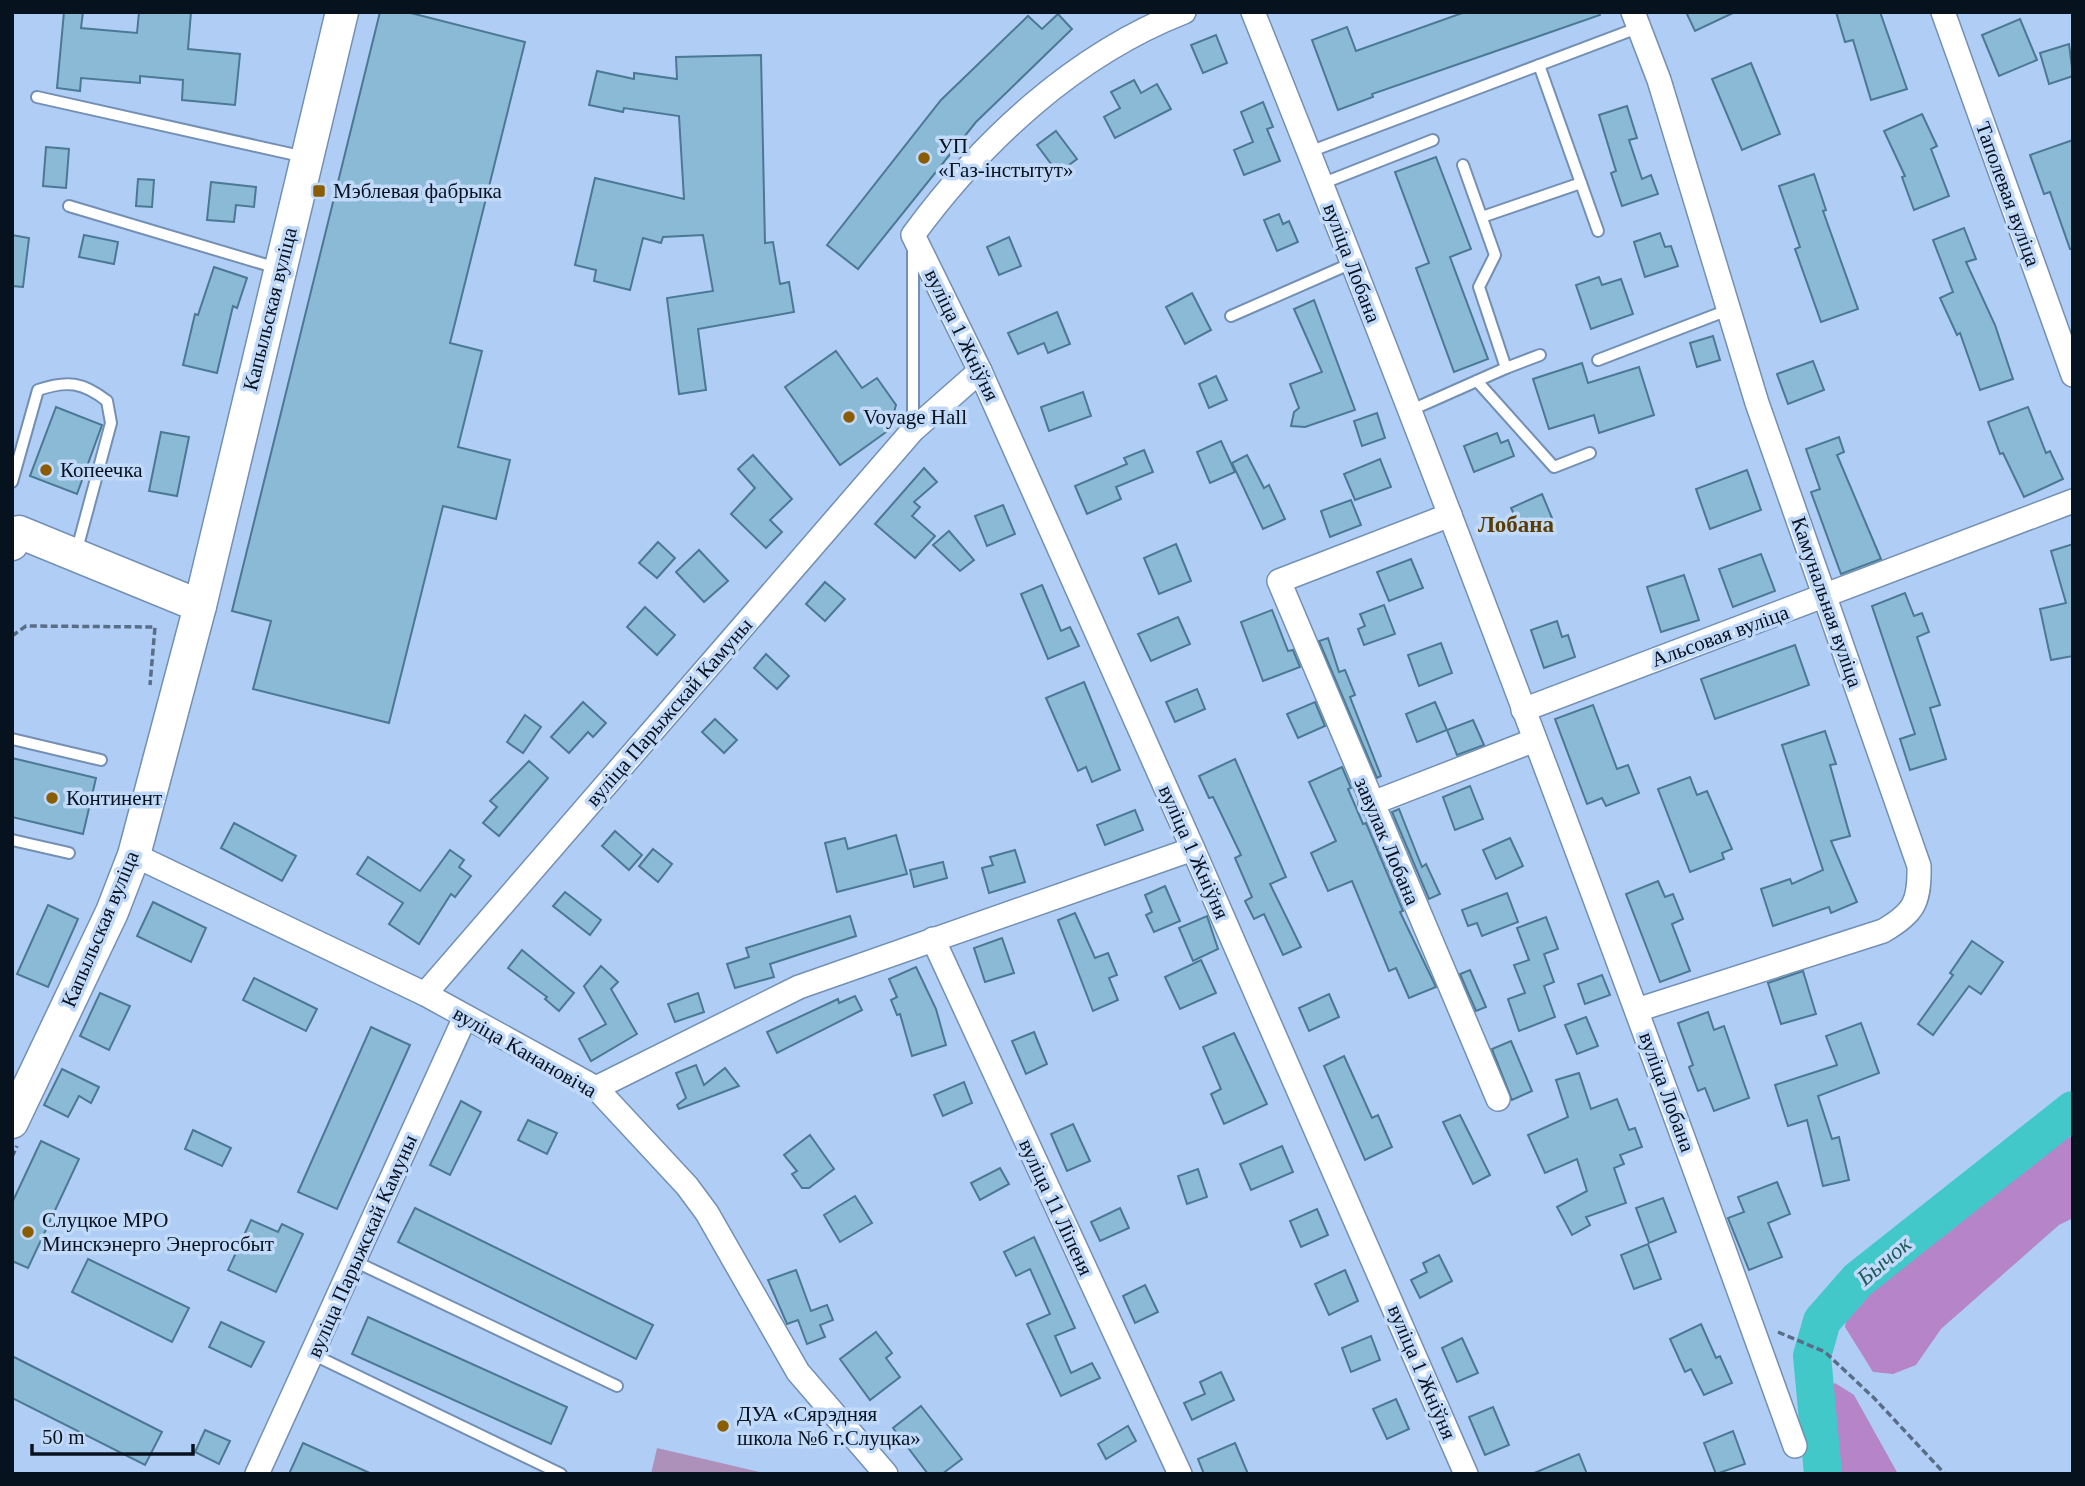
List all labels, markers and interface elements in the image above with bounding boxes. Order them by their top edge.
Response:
street label: Таполевая вуліца [1971,118,2046,270]
place label: УП «Газ-інстытут» [938,134,1074,182]
marker: УП «Газ-інстытут» [916,150,932,166]
place label: Мэблевая фабрыка [333,179,503,203]
marker: Мэблевая фабрыка [311,183,327,199]
street label: вуліца Лобана [1318,200,1386,327]
street label: Капыльская вуліца [238,224,302,393]
street label: вуліца 1 Жніўня [920,265,1004,405]
place label: Voyage Hall [863,405,967,429]
marker: Voyage Hall [841,409,857,425]
place label: Копеечка [60,458,143,482]
marker: Копеечка [38,462,54,478]
district label: Лобана [1478,512,1554,537]
street label: Камунальная вуліца [1787,514,1868,691]
street label: Альсовая вуліца [1648,600,1793,672]
street label: вуліца Парыжскай Камуны [581,613,757,811]
street label: завулак Лобана [1349,774,1425,909]
street label: вуліца 1 Жніўня [1154,781,1234,923]
place label: Континент [66,786,162,810]
marker: Континент [44,790,60,806]
street label: Капыльская вуліца [56,847,144,1011]
street label: вуліца Канановіча [449,1001,602,1103]
street label: вуліца Лобана [1634,1029,1700,1156]
street label: вуліца Парыжскай Камуны [302,1131,422,1361]
street label: вуліца 11 Ліпеня [1014,1135,1098,1279]
place label: Слуцкое МРО Минскэнерго Энергосбыт [42,1208,274,1256]
marker: Слуцкое МРО Минскэнерго Энергосбыт [20,1224,36,1240]
water label: Бычок [1851,1231,1916,1291]
street label: вуліца 1 Жніўня [1383,1301,1461,1443]
place label: ДУА «Сярэдняя школа №6 г.Слуцка» [737,1402,921,1450]
scale bar [32,1412,192,1456]
marker: ДУА «Сярэдняя школа №6 г.Слуцка» [715,1418,731,1434]
text: 50 m [42,1425,85,1449]

